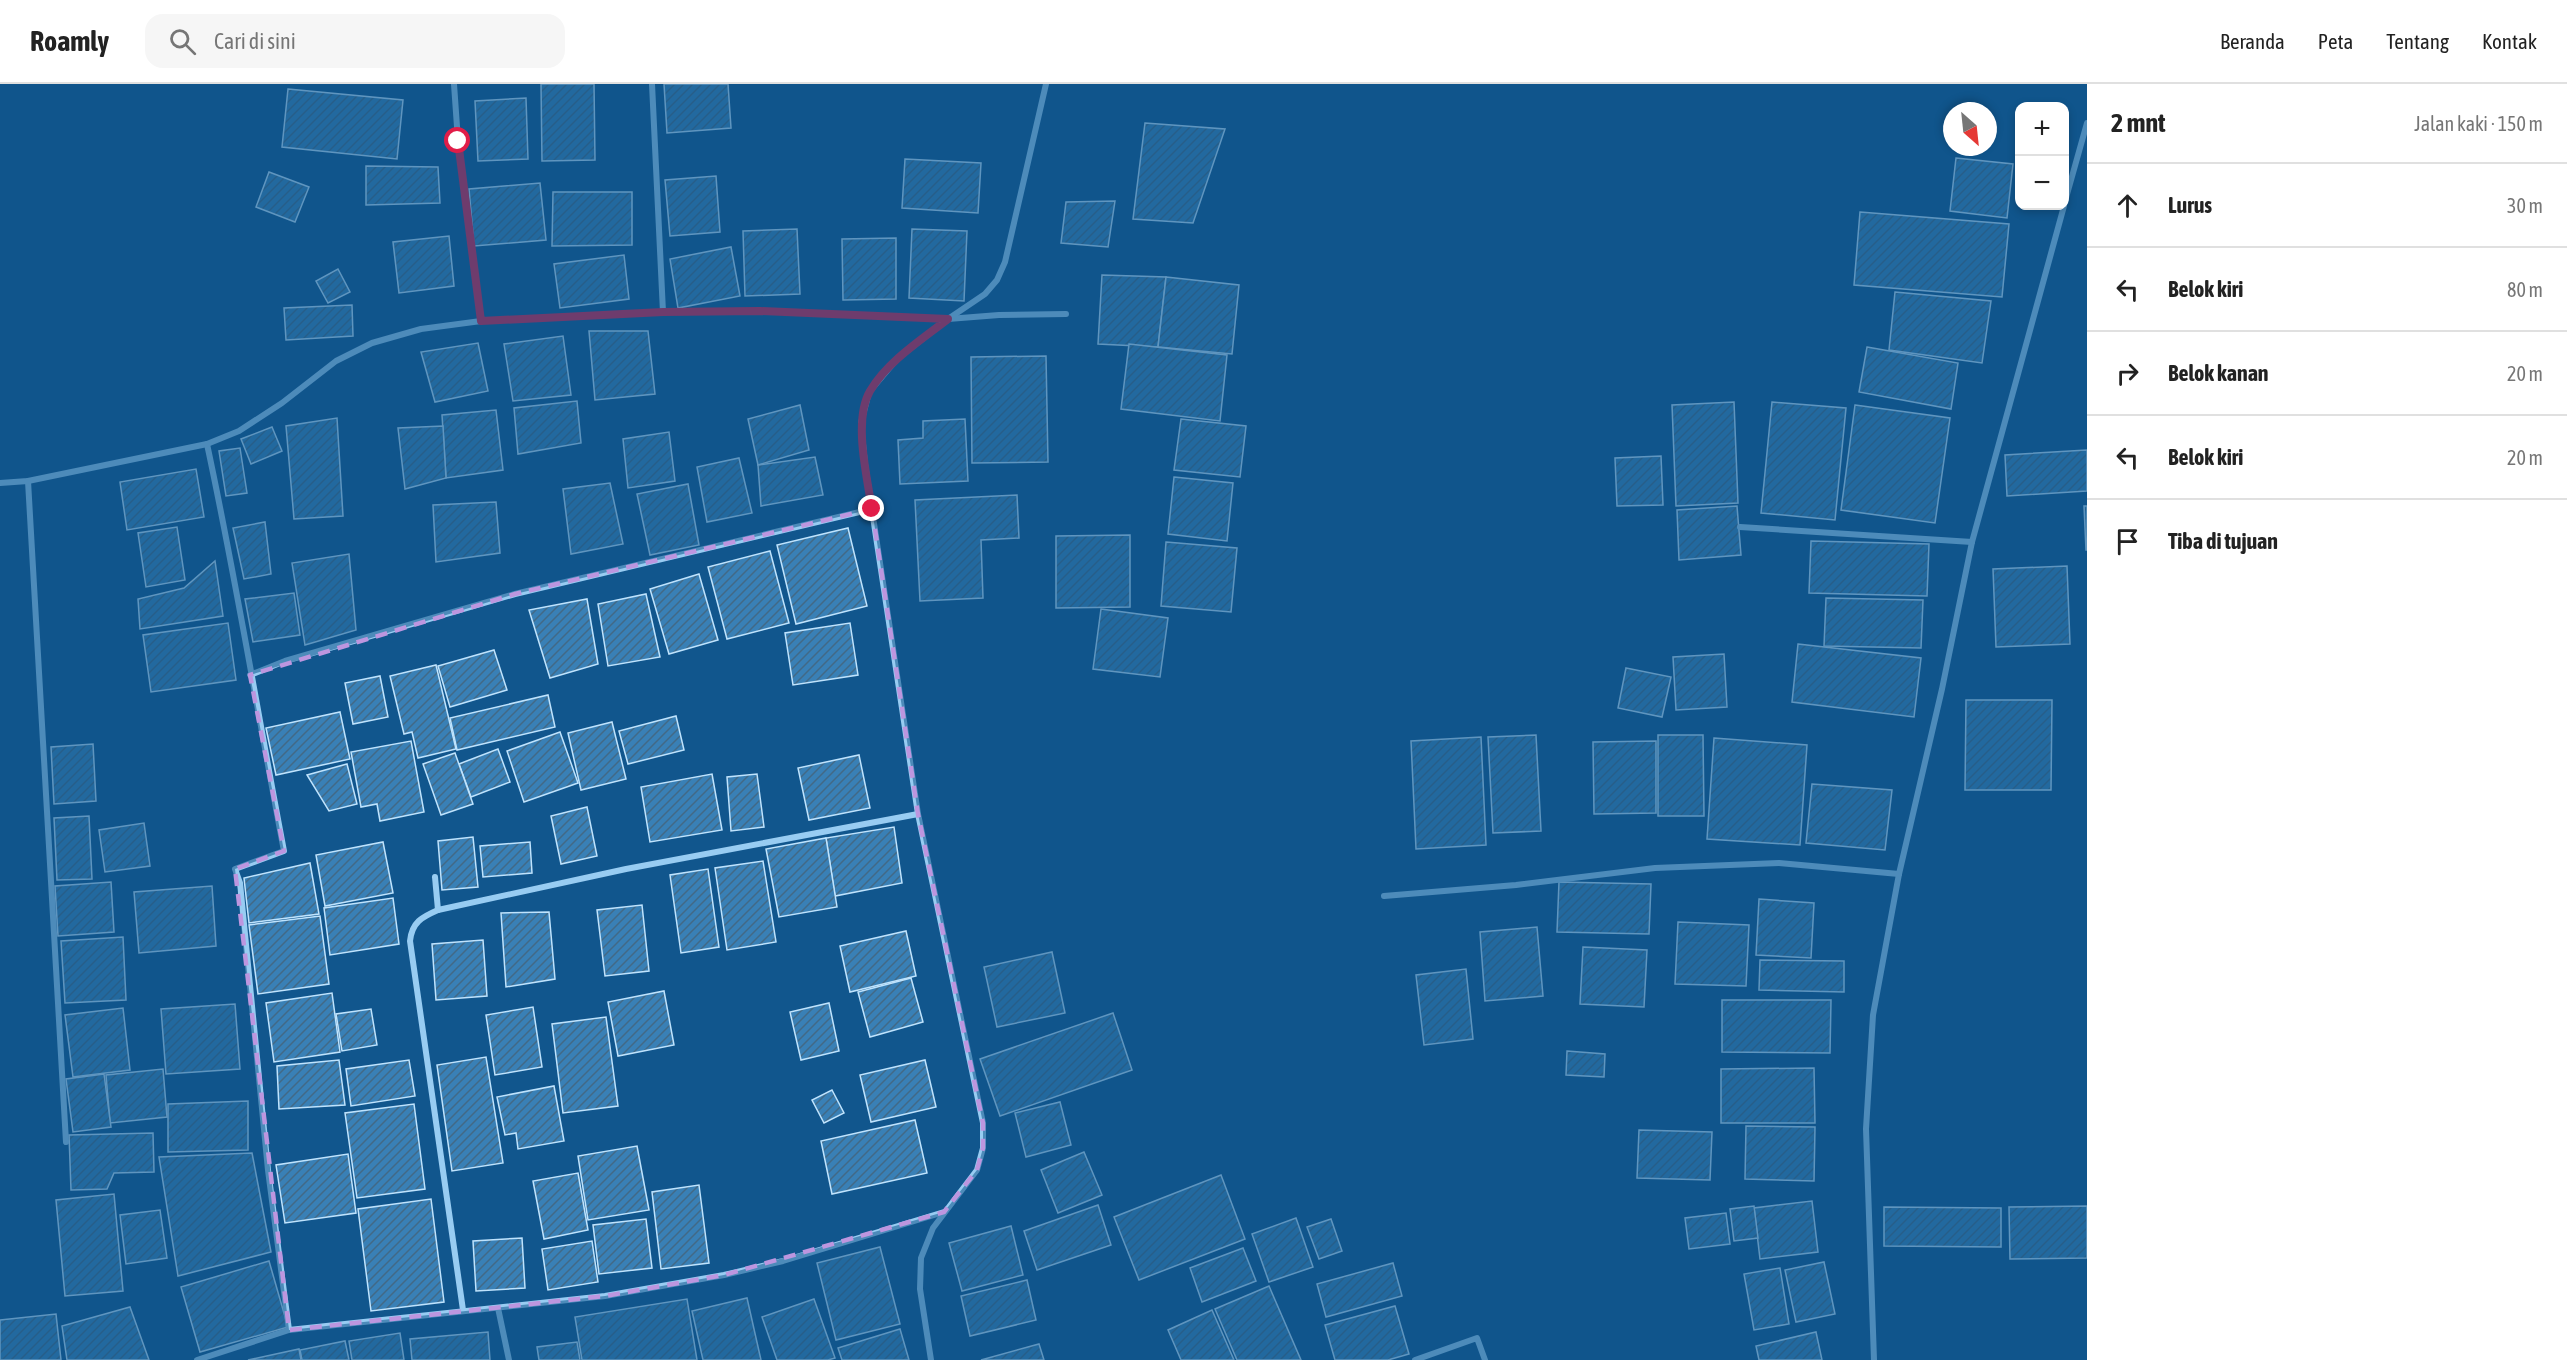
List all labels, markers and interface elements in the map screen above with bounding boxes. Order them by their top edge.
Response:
search box [145,14,565,68]
text: Roamly [30,25,109,57]
icon: search [166,25,199,58]
text: Cari di sini [214,28,296,54]
text: Beranda [2220,29,2285,53]
text: Peta [2318,29,2353,53]
text: Tentang [2386,29,2449,53]
text: Kontak [2482,29,2537,53]
north arrow [1943,102,1997,156]
map controls [2015,102,2069,210]
button: + [2015,102,2069,156]
text: 2 mnt [2111,108,2166,138]
text: Jalan kaki · 150 m [2414,112,2543,135]
route start [444,127,470,153]
button: − [2015,156,2069,210]
icon: ahead [2111,189,2144,222]
text: Lurus [2168,192,2212,218]
text: 30 m [2507,194,2543,217]
icon: left [2111,273,2144,306]
text: Belok kiri [2168,276,2243,302]
text: 80 m [2507,278,2543,301]
icon: right [2111,357,2144,390]
text: Belok kanan [2168,360,2269,386]
text: 20 m [2507,362,2543,385]
icon: left [2111,441,2144,474]
text: Belok kiri [2168,444,2243,470]
text: 20 m [2507,446,2543,469]
route end [858,495,884,521]
icon: arrive [2111,525,2144,558]
text: Tiba di tujuan [2168,528,2278,554]

